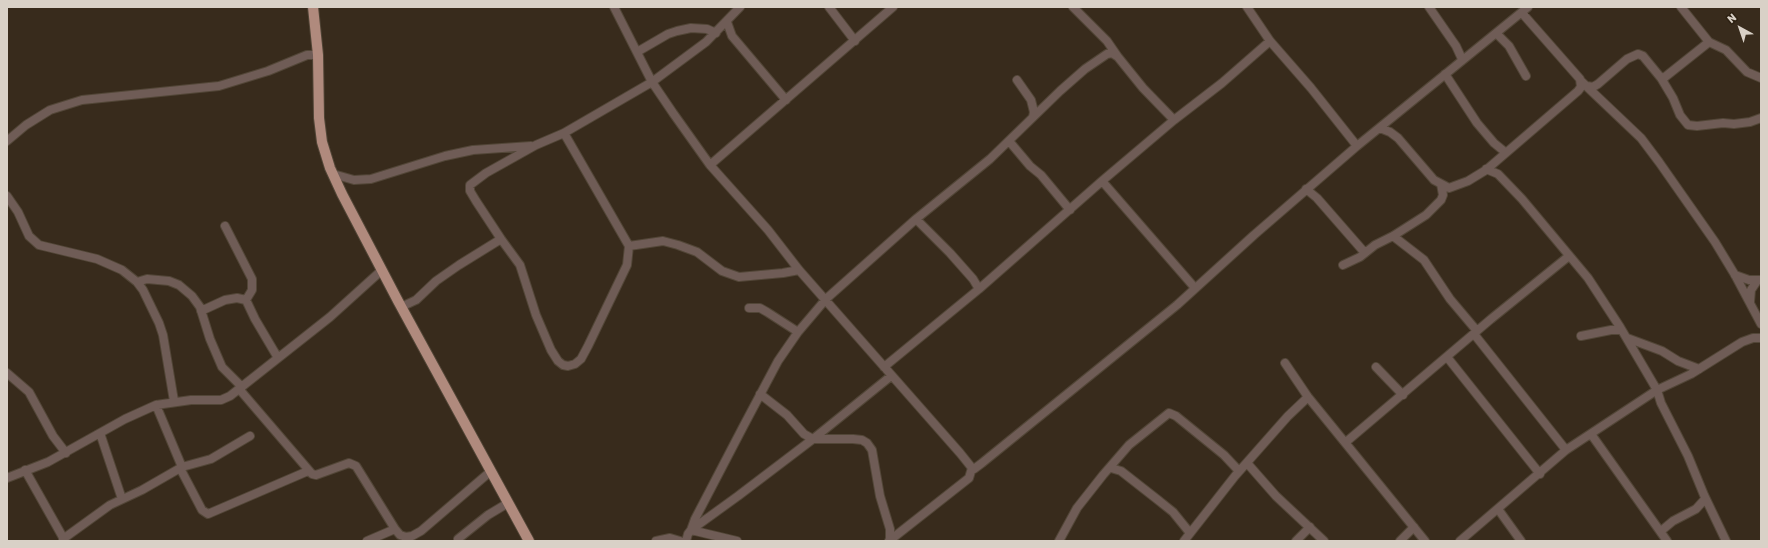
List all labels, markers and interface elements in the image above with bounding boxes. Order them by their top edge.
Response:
north arrow [1720,8,1760,48]
text: N [1725,11,1739,26]

